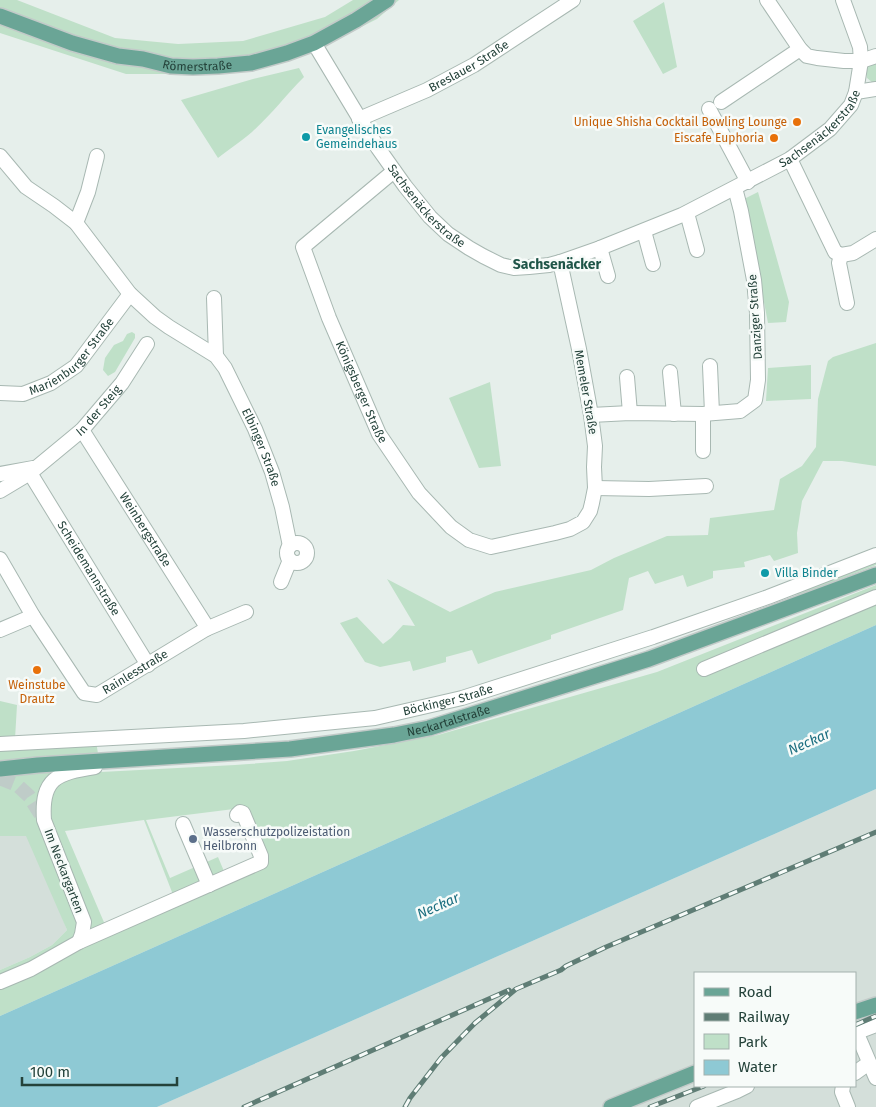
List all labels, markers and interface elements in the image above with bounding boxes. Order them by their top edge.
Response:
street label: Breslauer Straße [426,37,511,95]
street label: Römerstraße [161,57,233,74]
street label: Sachsenäckerstraße [777,88,863,170]
place label: Unique Shisha Cocktail Bowling Lounge [574,115,787,129]
marker: Unique Shisha Cocktail Bowling Lounge [791,116,803,128]
place label: Evangelisches Gemeindehaus [316,123,398,151]
marker: Evangelisches Gemeindehaus [300,131,312,143]
place label: Eiscafe Euphoria [674,131,764,145]
marker: Eiscafe Euphoria [768,132,780,144]
street label: Sachsenäckerstraße [385,162,468,250]
district label: Sachsenäcker [513,256,602,273]
street label: Danziger Straße [745,274,765,360]
street label: Marienburger Straße [27,315,117,398]
street label: Königsberger Straße [333,339,390,446]
street label: Memeler Straße [572,349,600,435]
street label: In der Steig [73,382,125,439]
street label: Elbinger Straße [239,406,283,488]
street label: Weinbergstraße [116,490,174,569]
street label: Scheidemannstraße [54,519,123,618]
place label: Villa Binder [775,566,838,580]
marker: Villa Binder [759,567,771,579]
street label: Rainlesstraße [100,647,170,697]
marker: Weinstube Drautz [31,664,43,676]
place label: Weinstube Drautz [8,678,66,706]
street label: Böckinger Straße [402,682,495,718]
street label: Neckartalstraße [406,702,492,739]
water label: Neckar [785,725,833,759]
place label: Wasserschutzpolizeistation Heilbronn [203,825,350,853]
street label: Im Neckargarten [41,827,87,915]
marker: Wasserschutzpolizeistation Heilbronn [187,833,199,845]
water label: Neckar [414,889,462,923]
legend [694,972,856,1087]
text: Road [738,983,773,1001]
text: Railway [738,1008,790,1026]
text: Park [738,1033,768,1051]
scale bar [22,1054,178,1086]
text: Water [738,1058,777,1076]
text: 100 m [30,1063,70,1081]

